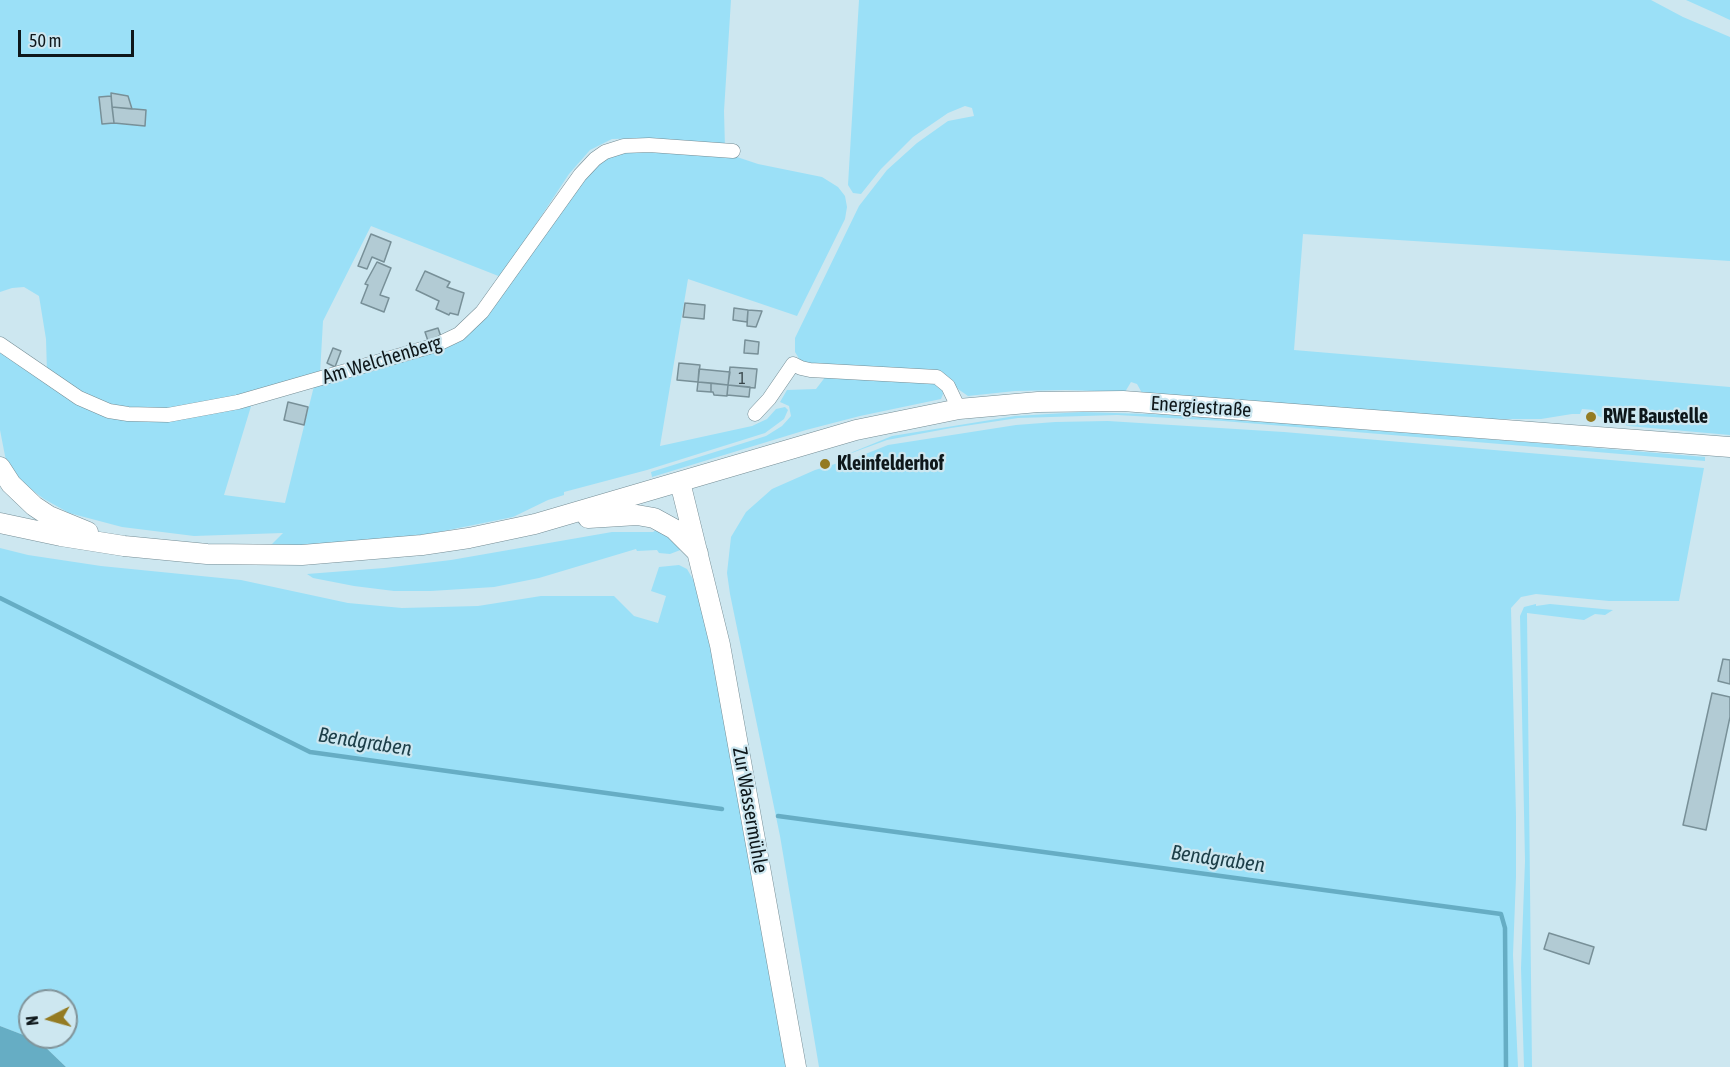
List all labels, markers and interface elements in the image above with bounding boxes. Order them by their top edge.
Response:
scale bar [21,18,136,56]
text: 50 m [29,30,61,51]
street label: Am Welchenberg [320,330,444,390]
house number: 1 [738,369,746,389]
street label: Energiestraße [1150,392,1252,422]
place label: RWE Baustelle [1603,405,1708,429]
marker: RWE Baustelle [1584,410,1598,424]
place label: Kleinfelderhof [837,452,944,476]
marker: Kleinfelderhof [818,457,832,471]
water label: Bendgraben [316,722,414,762]
street label: Zur Wassermühle [727,745,773,875]
water label: Bendgraben [1169,840,1267,878]
north arrow [18,989,78,1049]
text: N [23,1015,42,1026]

